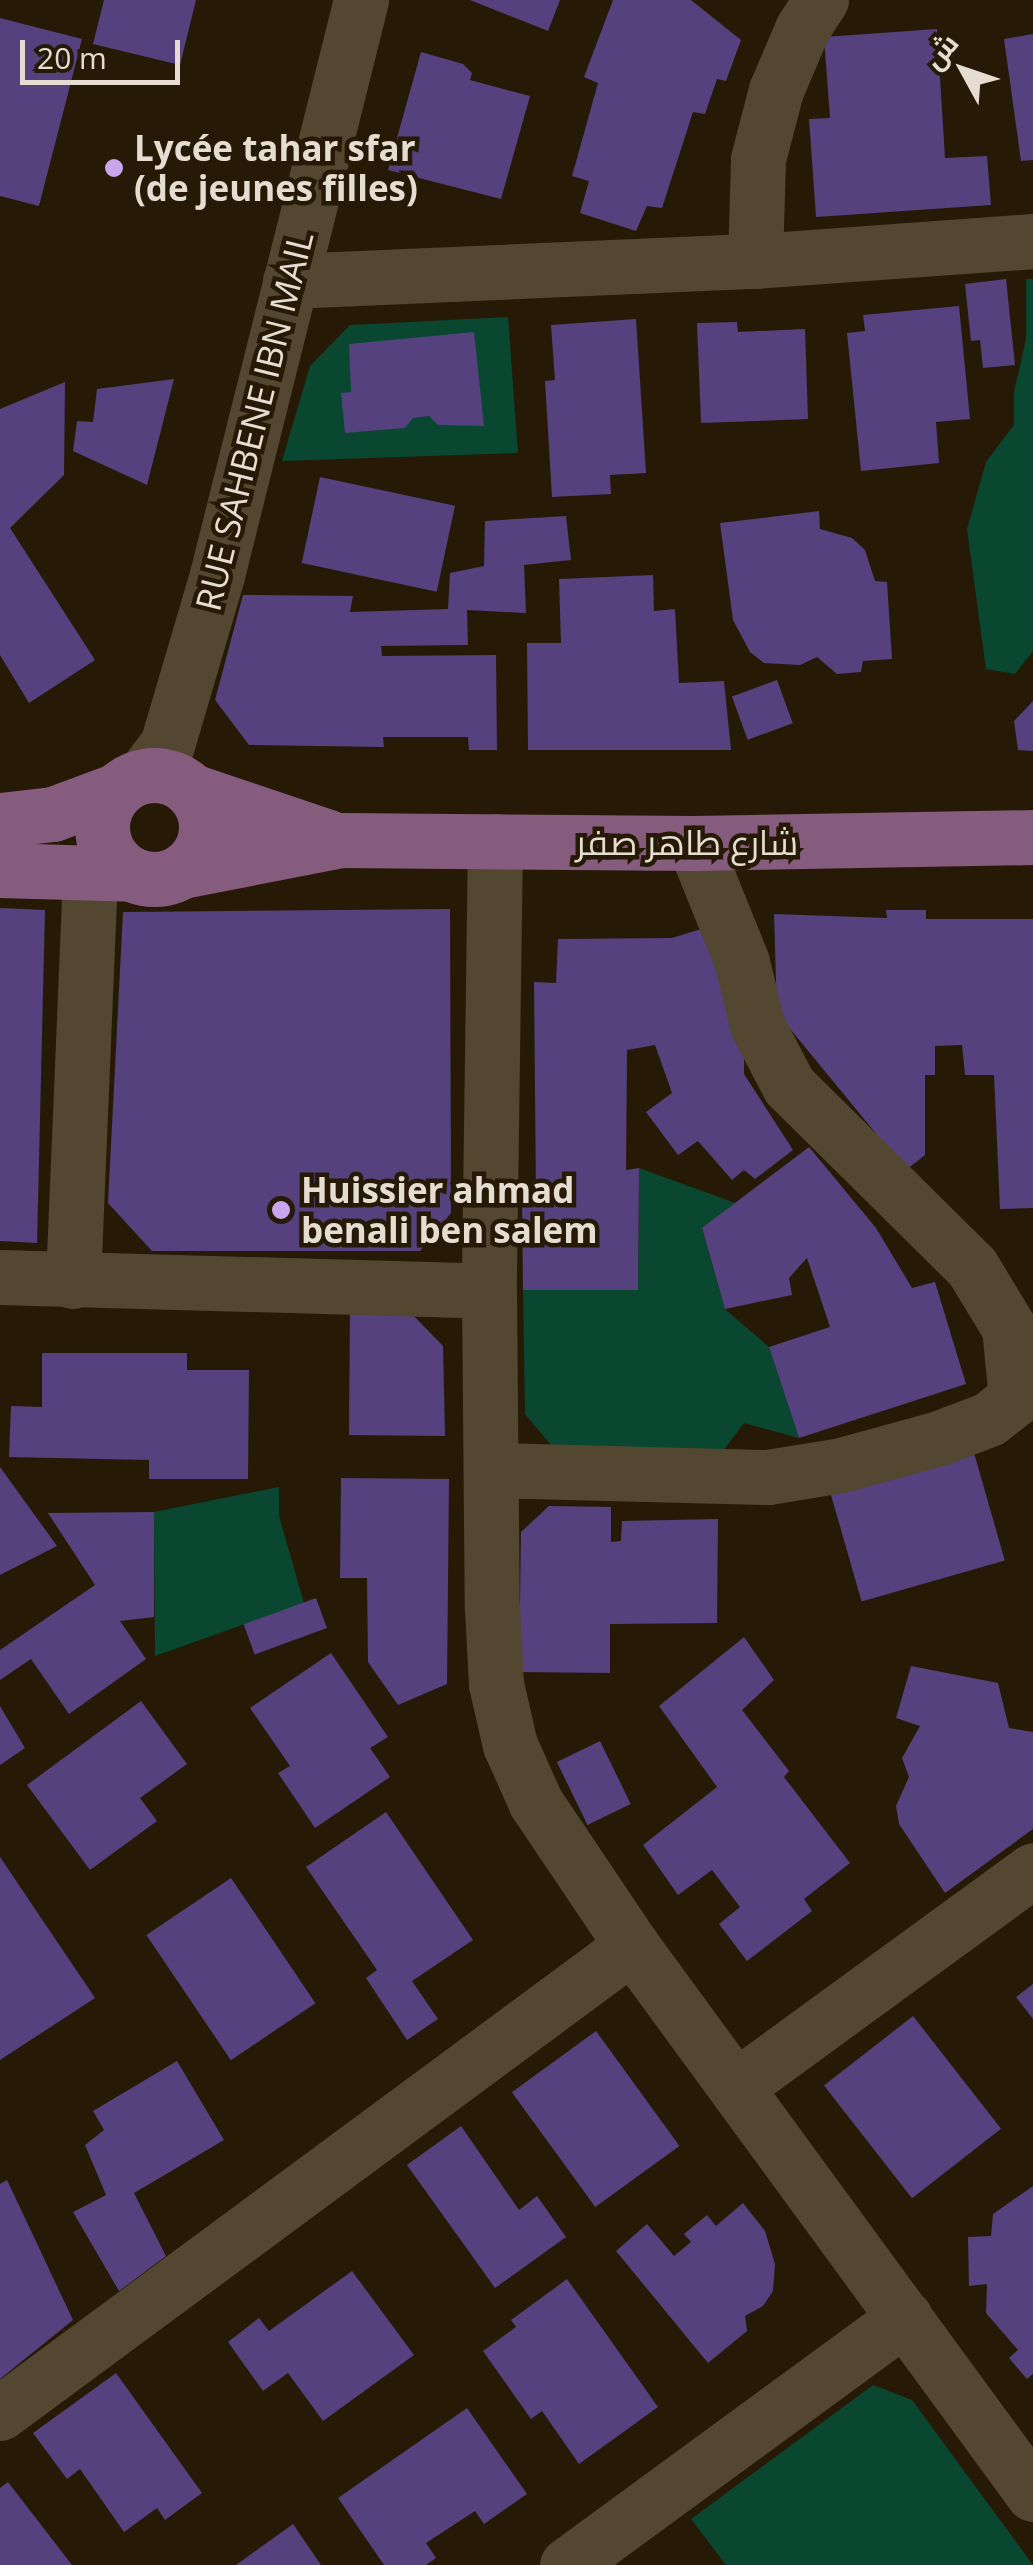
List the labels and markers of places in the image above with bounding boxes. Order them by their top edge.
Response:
place label: Lycée tahar sfar (de jeunes filles) [134,127,418,209]
marker: Lycée tahar sfar (de jeunes filles) [103,157,125,179]
place label: Huissier ahmad benali ben salem [301,1169,598,1251]
marker: Huissier ahmad benali ben salem [270,1199,292,1221]

